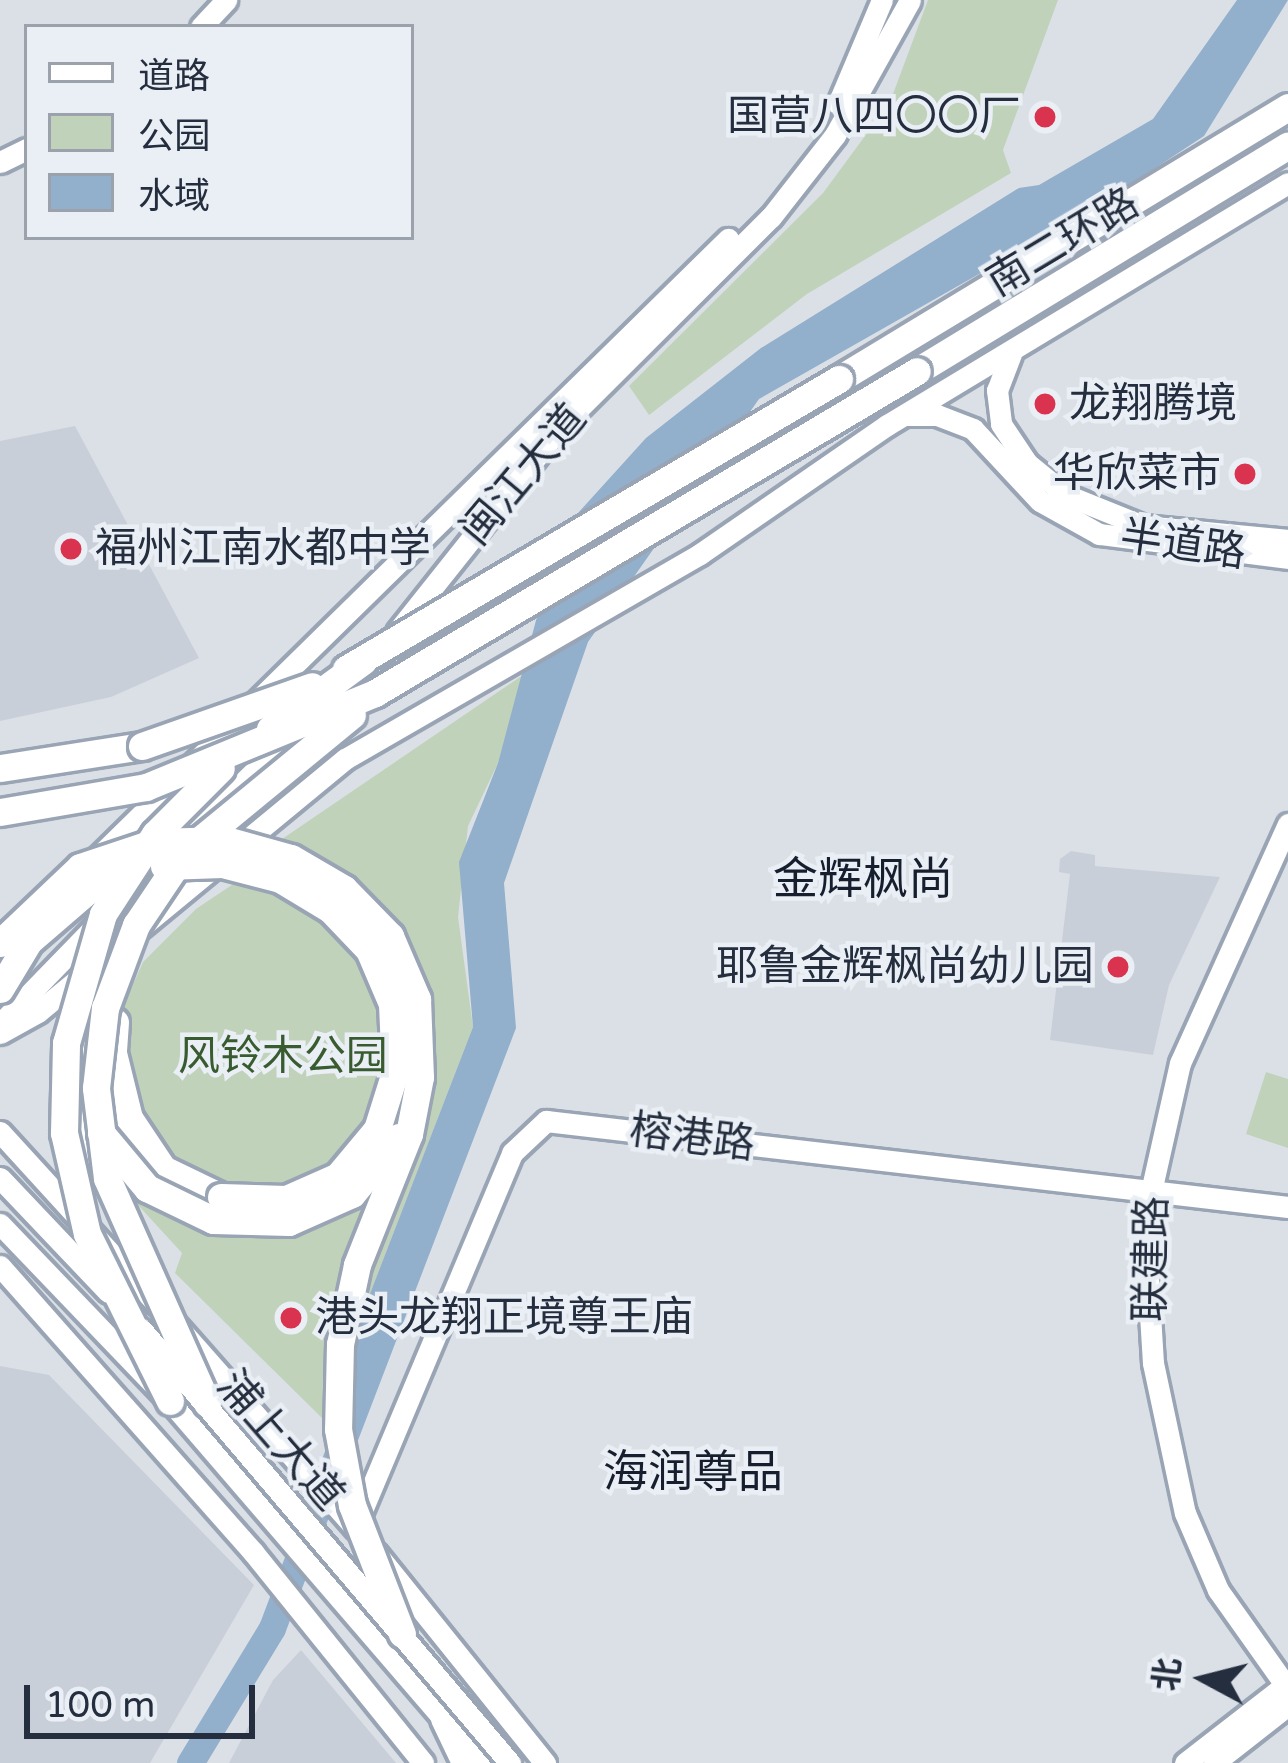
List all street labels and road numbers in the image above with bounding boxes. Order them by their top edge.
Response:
street label: 南二环路 [978,178,1148,308]
street label: 闽江大道 [451,394,597,556]
street label: 半道路 [1117,511,1249,579]
street label: 榕港路 [626,1105,758,1171]
street label: 联建路 [1126,1196,1178,1322]
street label: 浦上大道 [206,1361,354,1521]

